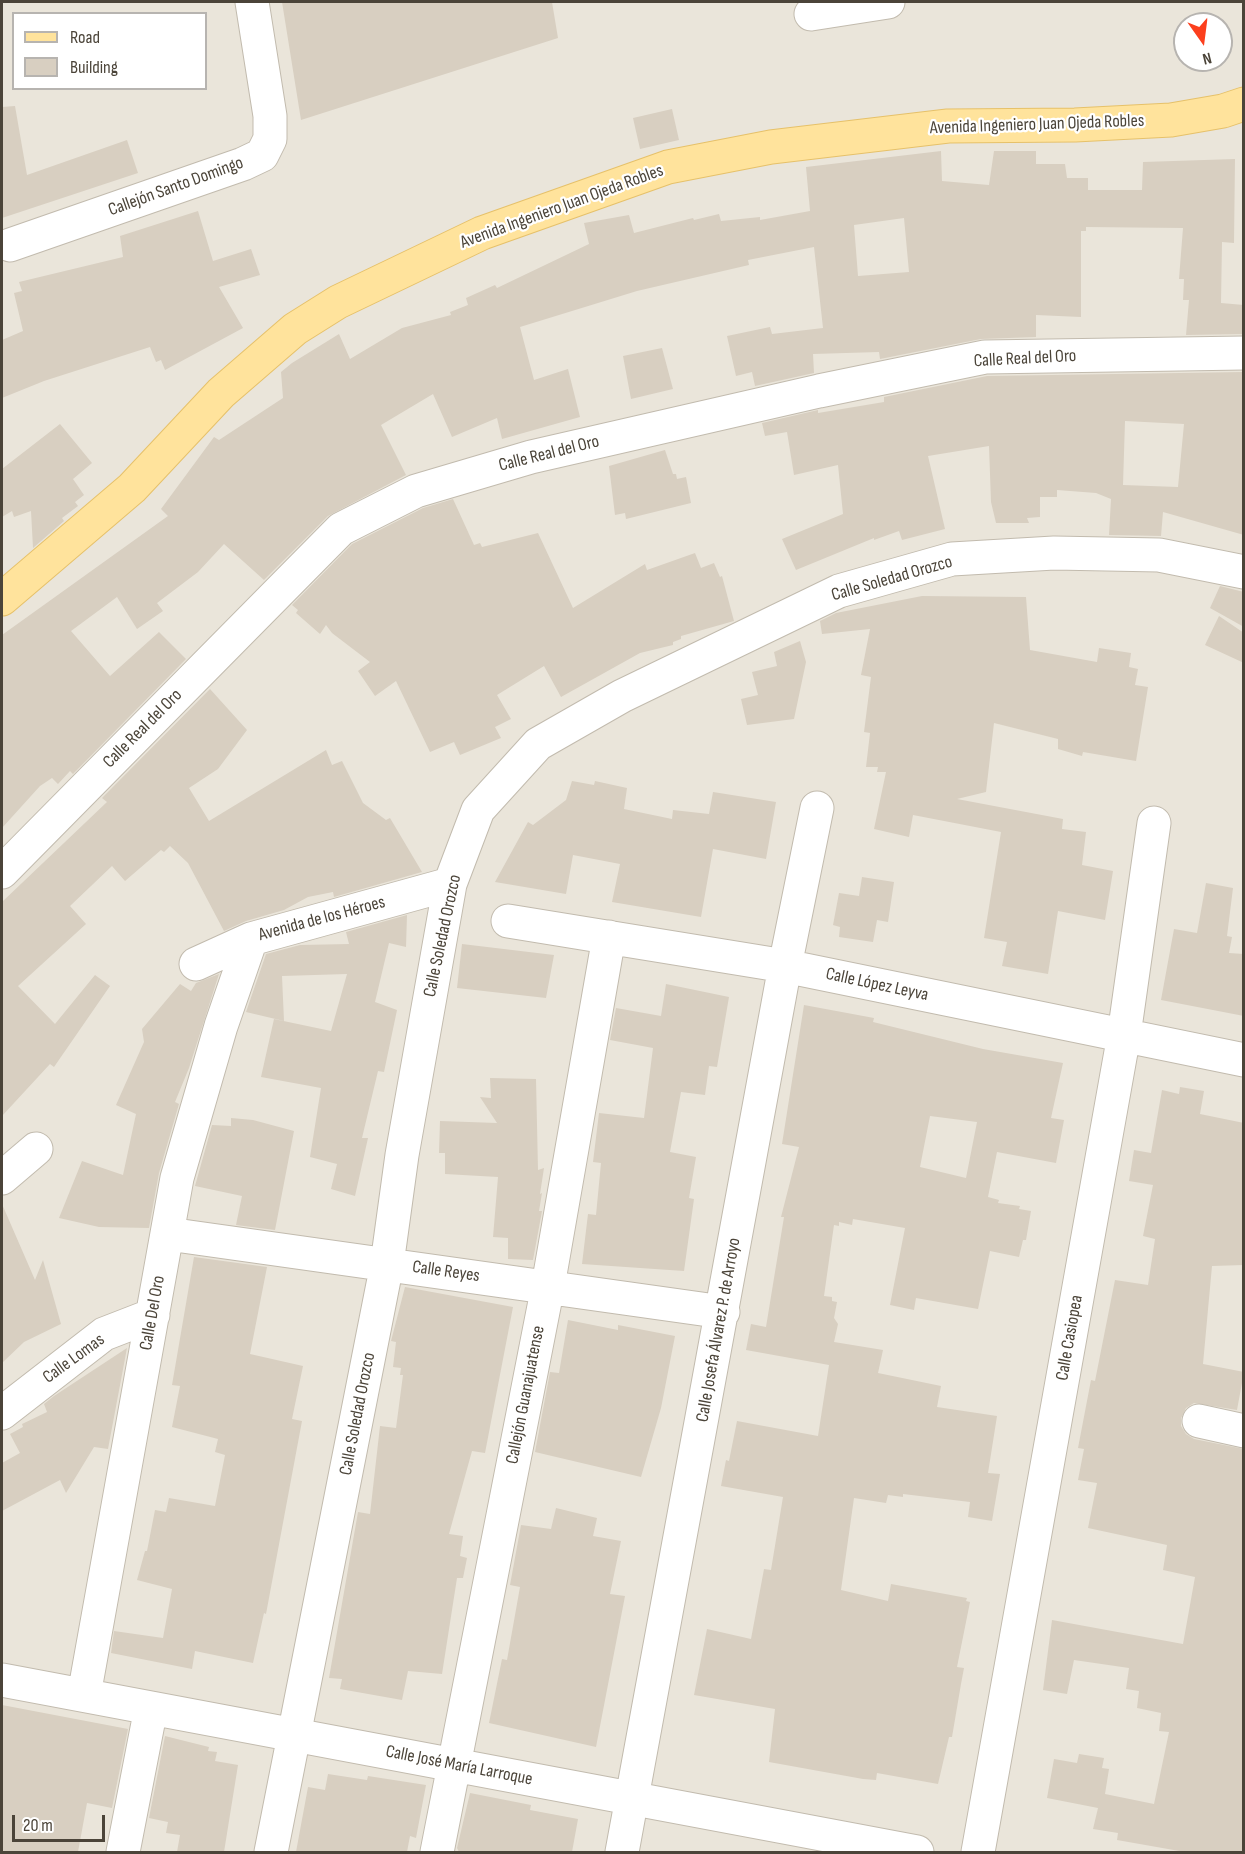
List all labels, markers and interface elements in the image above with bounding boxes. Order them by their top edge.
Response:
legend [12,12,207,90]
north arrow [1173,12,1233,72]
text: Road [70,27,100,48]
text: N [1201,48,1213,68]
text: Building [70,57,118,78]
street label: Avenida Ingeniero Juan Ojeda Robles [929,110,1145,140]
street label: Callejón Santo Domingo [105,153,247,221]
street label: Avenida Ingeniero Juan Ojeda Robles [458,160,666,254]
street label: Calle Real del Oro [973,346,1077,372]
street label: Calle Real del Oro [497,431,601,477]
street label: Calle Soledad Orozco [829,551,955,607]
street label: Calle Real del Oro [99,685,187,773]
street label: Calle Soledad Orozco [419,873,467,999]
street label: Avenida de los Héroes [256,892,388,946]
street label: Calle López Leyva [824,964,930,1006]
street label: Calle Josefa Álvarez P. de Arroyo [692,1236,746,1424]
street label: Calle Reyes [411,1257,481,1287]
street label: Calle Del Oro [136,1274,170,1352]
street label: Calle Casiopea [1052,1294,1088,1382]
street label: Callejón Guanajuatense [502,1324,550,1466]
street label: Calle Lomas [39,1329,109,1389]
street label: Calle Soledad Orozco [336,1351,380,1477]
street label: Calle José María Larroque [384,1741,534,1791]
scale bar [15,1803,108,1841]
text: 20 m [23,1815,53,1836]

